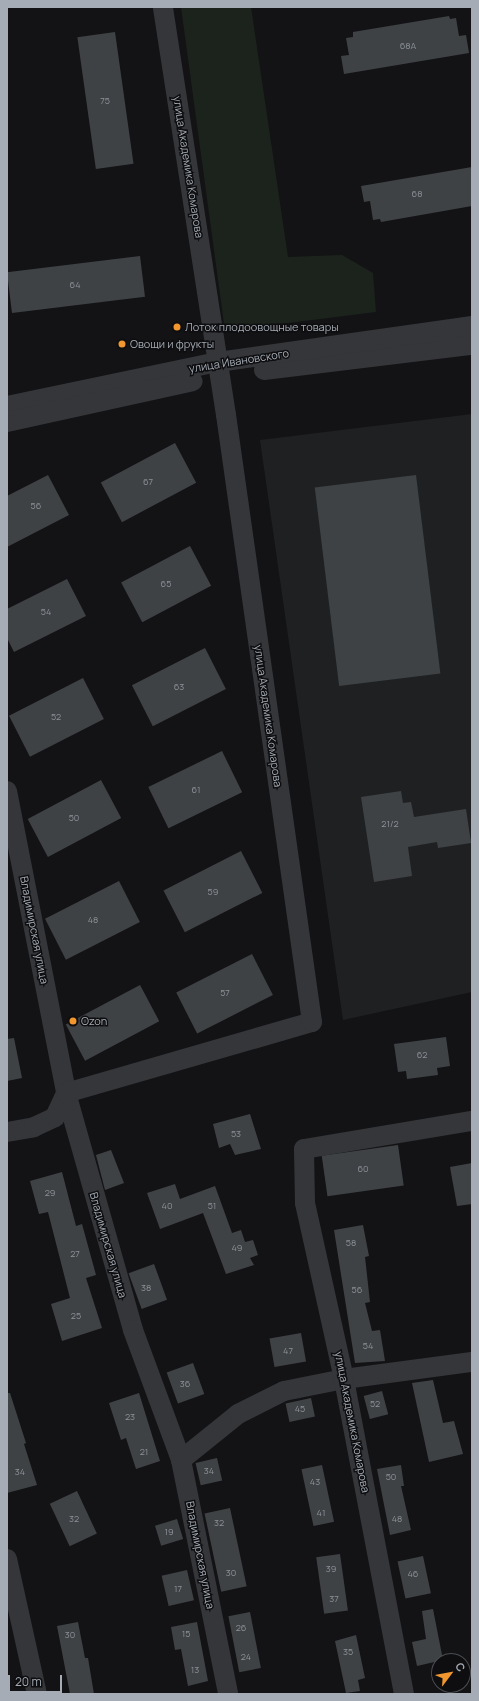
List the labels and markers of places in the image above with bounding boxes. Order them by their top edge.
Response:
place label: Лоток плодоовощные товары [185,320,339,334]
marker: Лоток плодоовощные товары [172,322,182,332]
place label: Овощи и фрукты [130,337,214,351]
marker: Овощи и фрукты [117,339,127,349]
place label: Ozon [81,1014,107,1028]
marker: Ozon [68,1016,78,1026]

